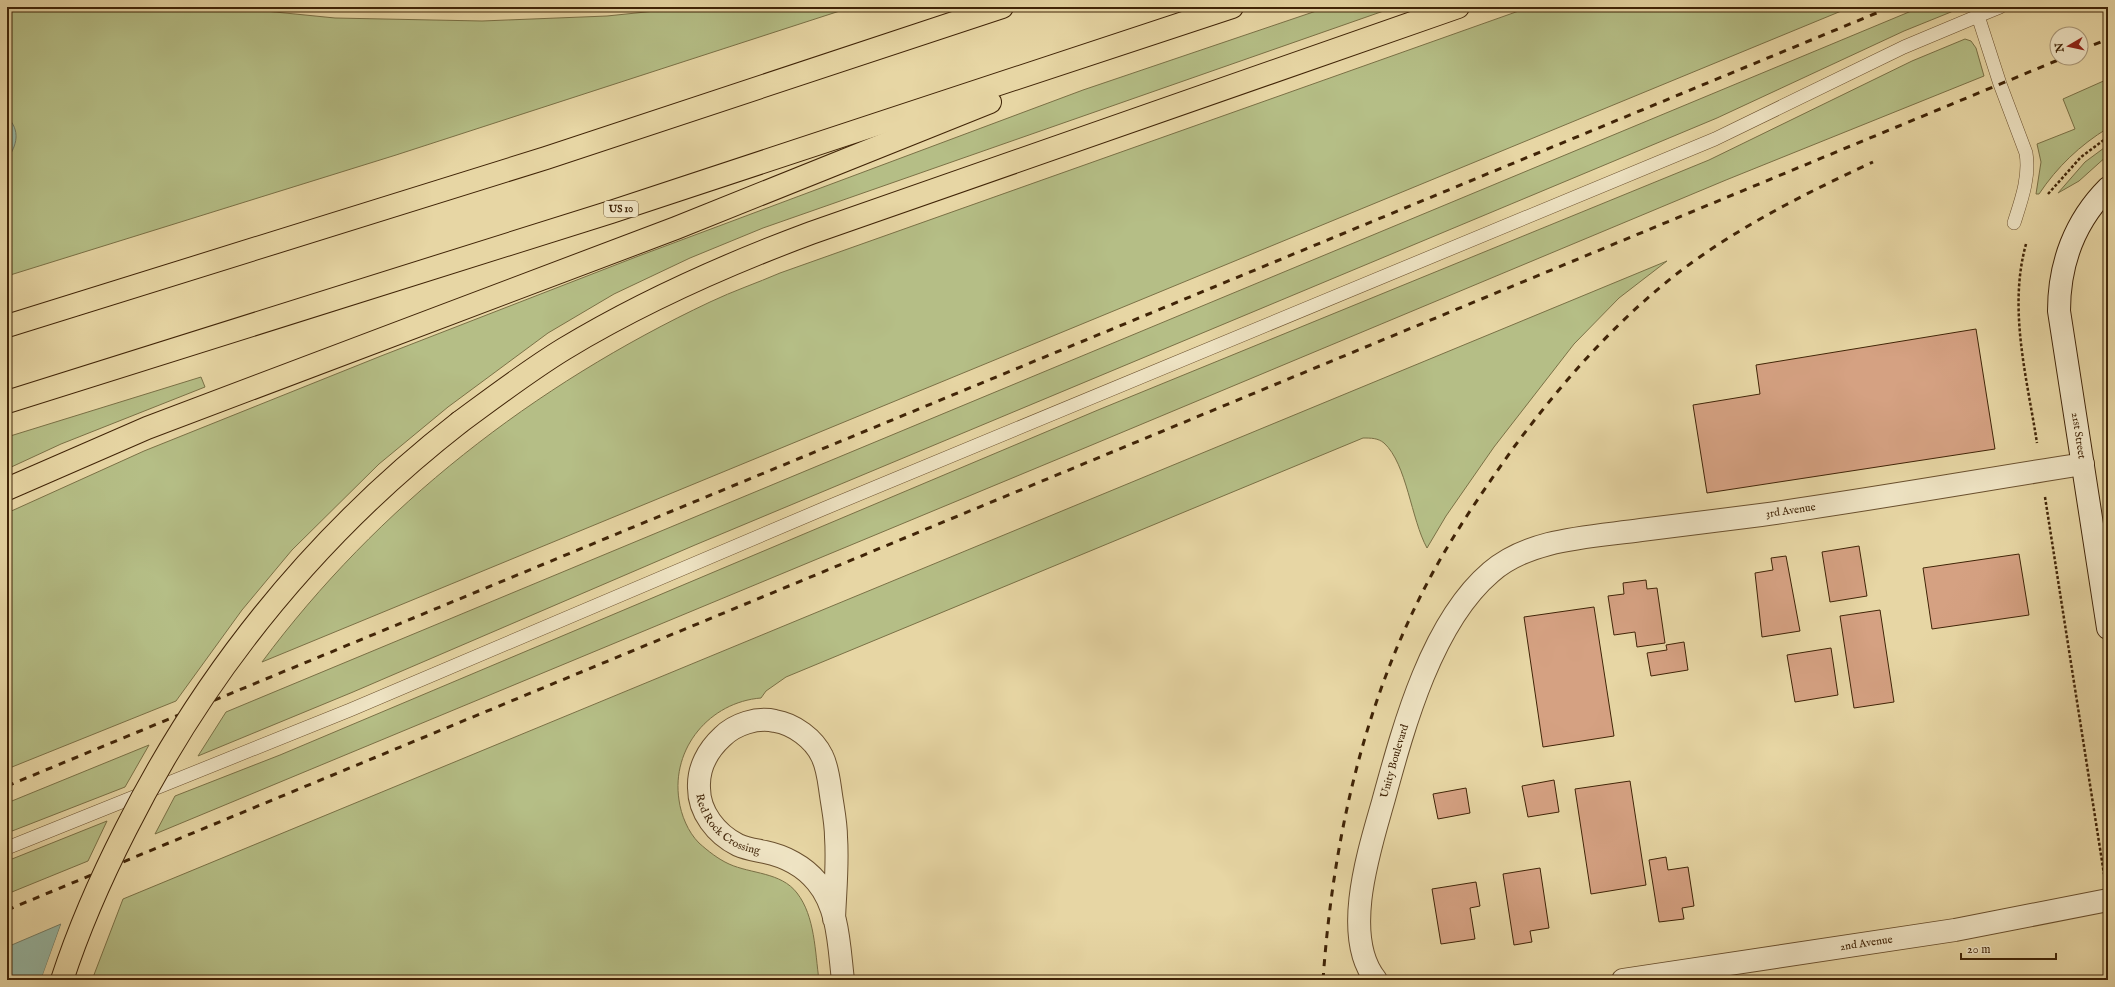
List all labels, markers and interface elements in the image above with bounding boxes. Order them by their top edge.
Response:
north arrow [2049,26,2089,66]
text: N [2052,41,2068,54]
road number: US 10 [604,201,638,217]
street label: 21st Street [2068,411,2089,460]
street label: 3rd Avenue [1765,500,1817,521]
street label: Unity Boulevard [1377,722,1412,800]
street label: Red Rock Crossing [692,793,762,858]
street label: 2nd Avenue [1839,932,1894,954]
scale bar [1961,935,2056,961]
text: 20 m [1967,942,1990,957]

